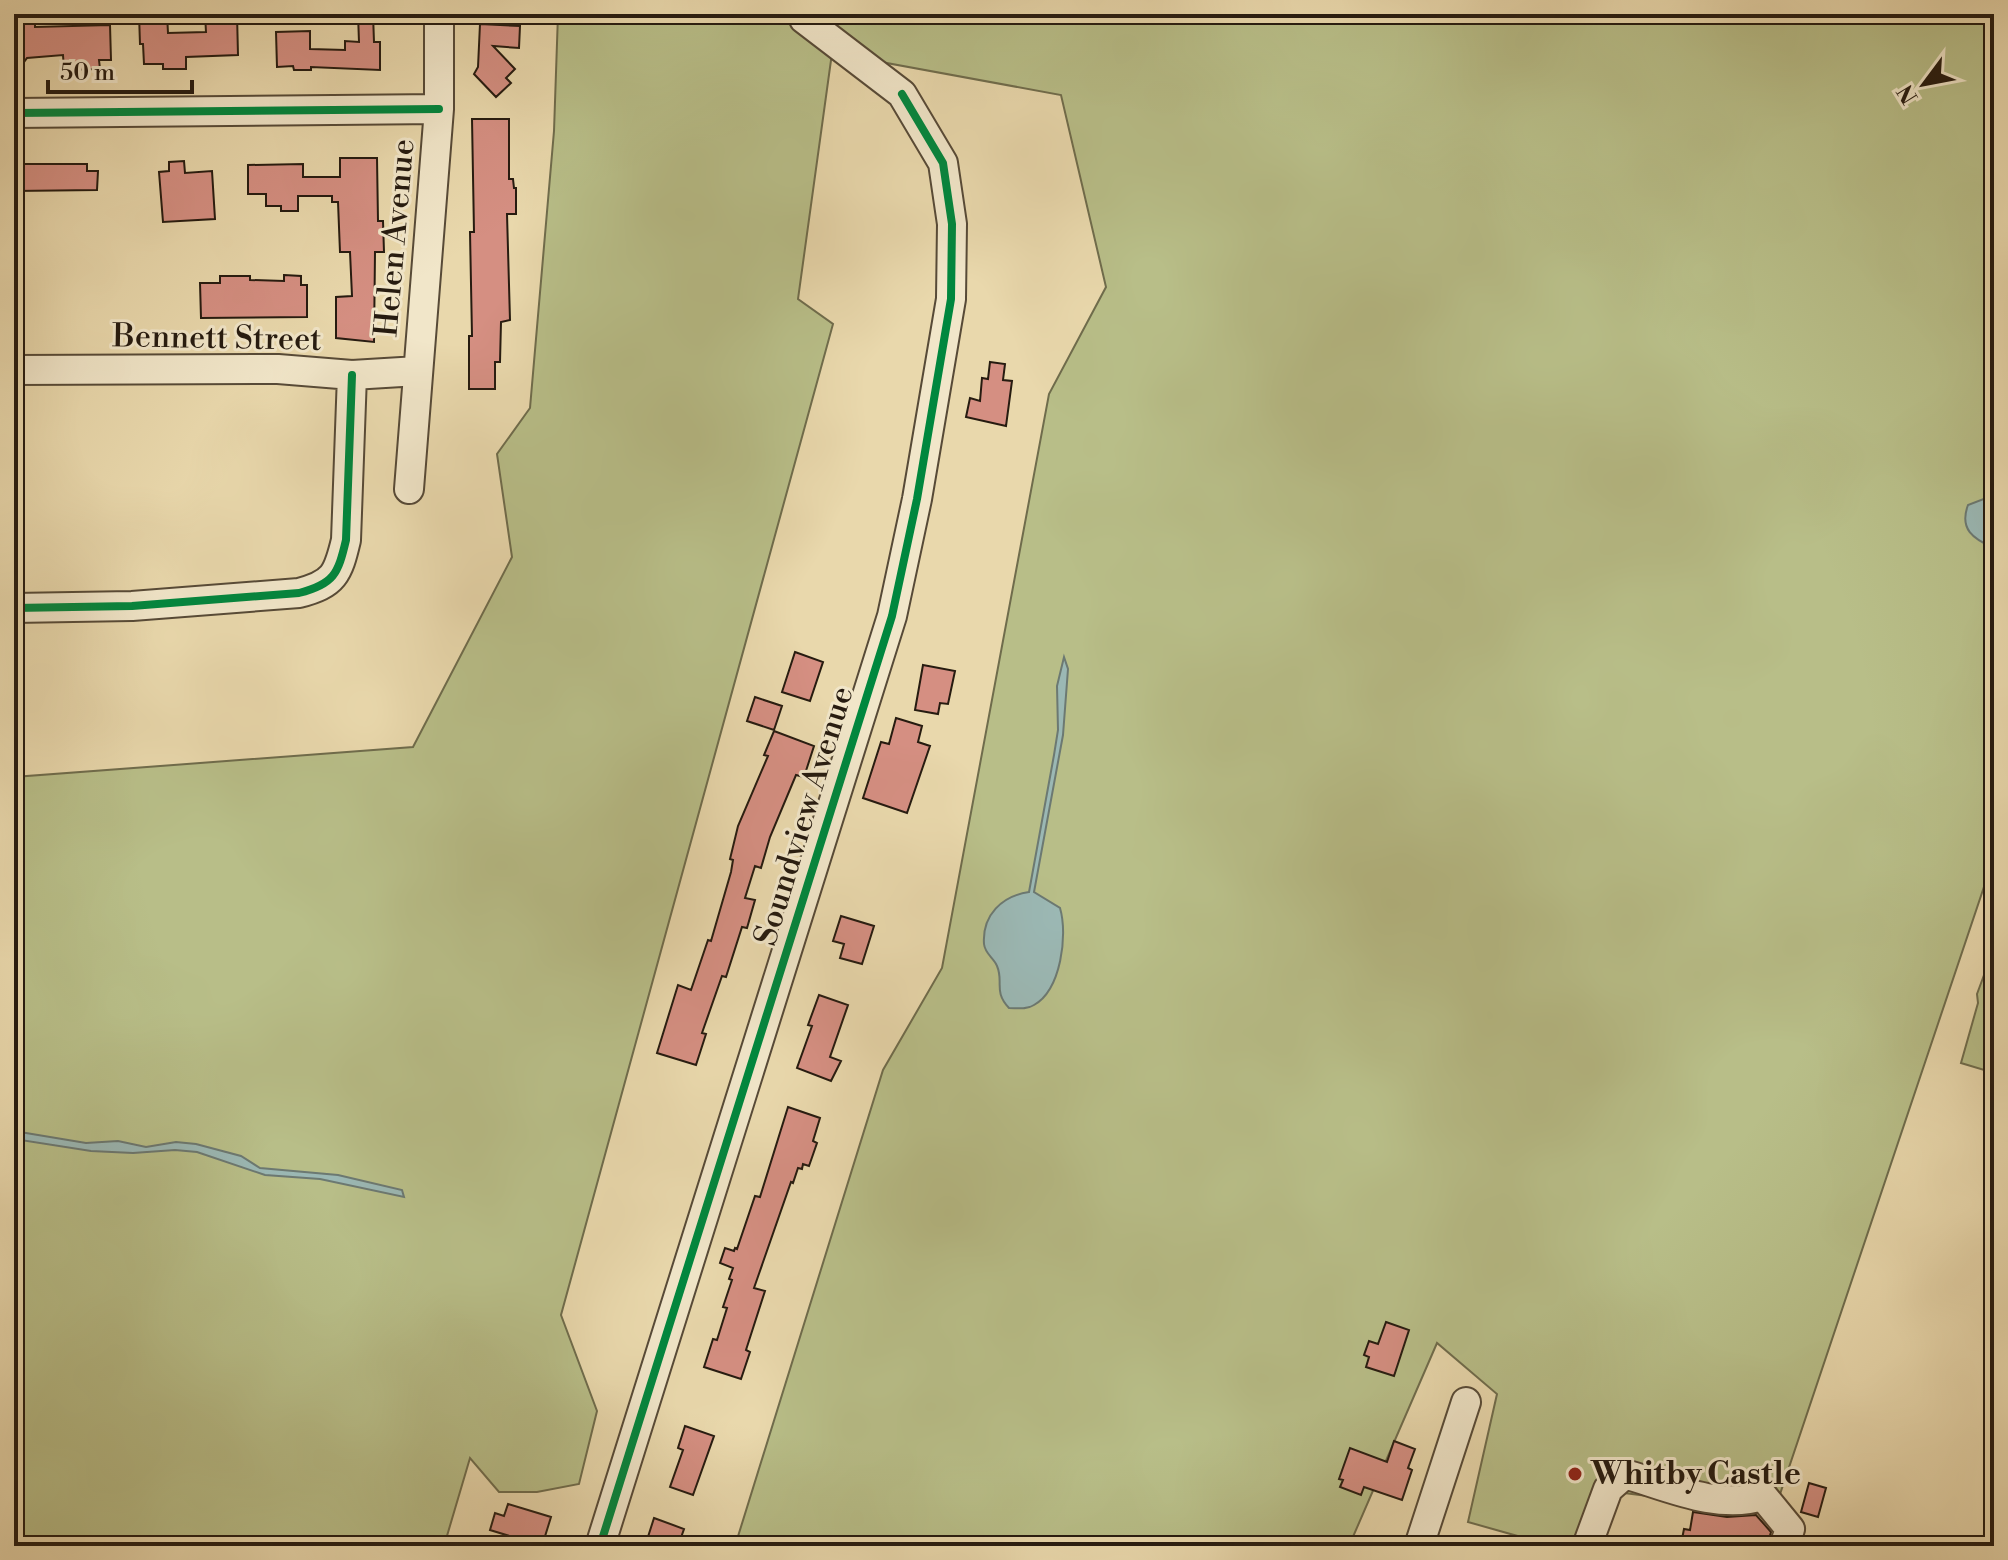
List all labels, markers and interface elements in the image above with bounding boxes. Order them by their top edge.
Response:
scale bar [48,44,192,94]
north arrow [1884,44,1964,124]
text: 50 m [60,58,115,88]
text: N [1892,79,1924,108]
street label: Helen Avenue [366,137,424,339]
street label: Bennett Street [111,316,322,360]
street label: Soundview Avenue [746,682,862,950]
place label: Whitby Castle [1590,1454,1801,1494]
marker: Whitby Castle [1566,1465,1584,1483]

